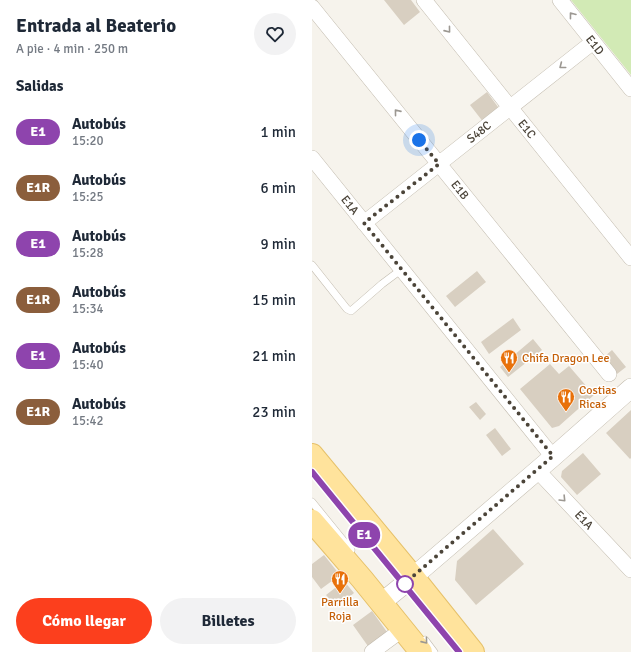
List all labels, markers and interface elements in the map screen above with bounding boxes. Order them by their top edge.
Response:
button: heart [254,13,296,55]
one-way arrow [569,13,576,20]
text: Entrada al Beaterio [16,14,176,38]
one-way arrow [443,26,450,33]
street label: E1D [582,32,607,58]
text: A pie · 4 min · 250 m [16,41,128,57]
one-way arrow [560,61,567,68]
text: Salidas [16,77,63,95]
one-way arrow [394,109,401,116]
text: Autobús [72,115,126,133]
street label: E1C [514,117,539,142]
street label: S48C [464,118,495,147]
text: E1 [30,123,46,140]
text: 1 min [260,123,296,141]
your location [409,130,429,150]
text: 15:20 [72,133,104,149]
text: Autobús [72,171,126,189]
street label: E1B [447,178,472,203]
text: E1R [26,179,50,196]
text: 6 min [260,179,296,197]
text: 15:25 [72,189,104,205]
street label: E1A [337,193,362,219]
text: Autobús [72,227,126,245]
text: E1 [30,235,46,252]
text: 9 min [260,235,296,253]
text: 15:28 [72,245,104,261]
text: Autobús [72,283,126,301]
text: E1R [26,291,50,308]
text: 15 min [252,291,296,309]
text: 15:34 [72,301,104,317]
text: Autobús [72,339,126,357]
text: E1 [30,347,46,364]
text: 21 min [252,347,296,365]
restaurant icon: Chifa Dragon Lee [499,348,519,373]
place label: Chifa Dragon Lee [522,351,610,366]
text: 15:40 [72,357,104,373]
place label: Costias Ricas [579,383,617,412]
restaurant icon: Costias Ricas [556,387,576,412]
text: Autobús [72,395,126,413]
text: E1R [26,403,50,420]
text: 23 min [252,403,296,421]
text: 15:42 [72,413,104,429]
one-way arrow [559,494,566,502]
street label: E1A [571,508,597,533]
line badge: E1 [346,522,382,548]
text: E1 [356,526,372,543]
restaurant icon: Parrilla Roja [330,569,350,594]
unlabelled marker [396,575,414,593]
place label: Parrilla Roja [321,595,359,624]
button: Cómo llegar [16,598,152,644]
button: Billetes [160,598,296,644]
one-way arrow [421,636,428,643]

